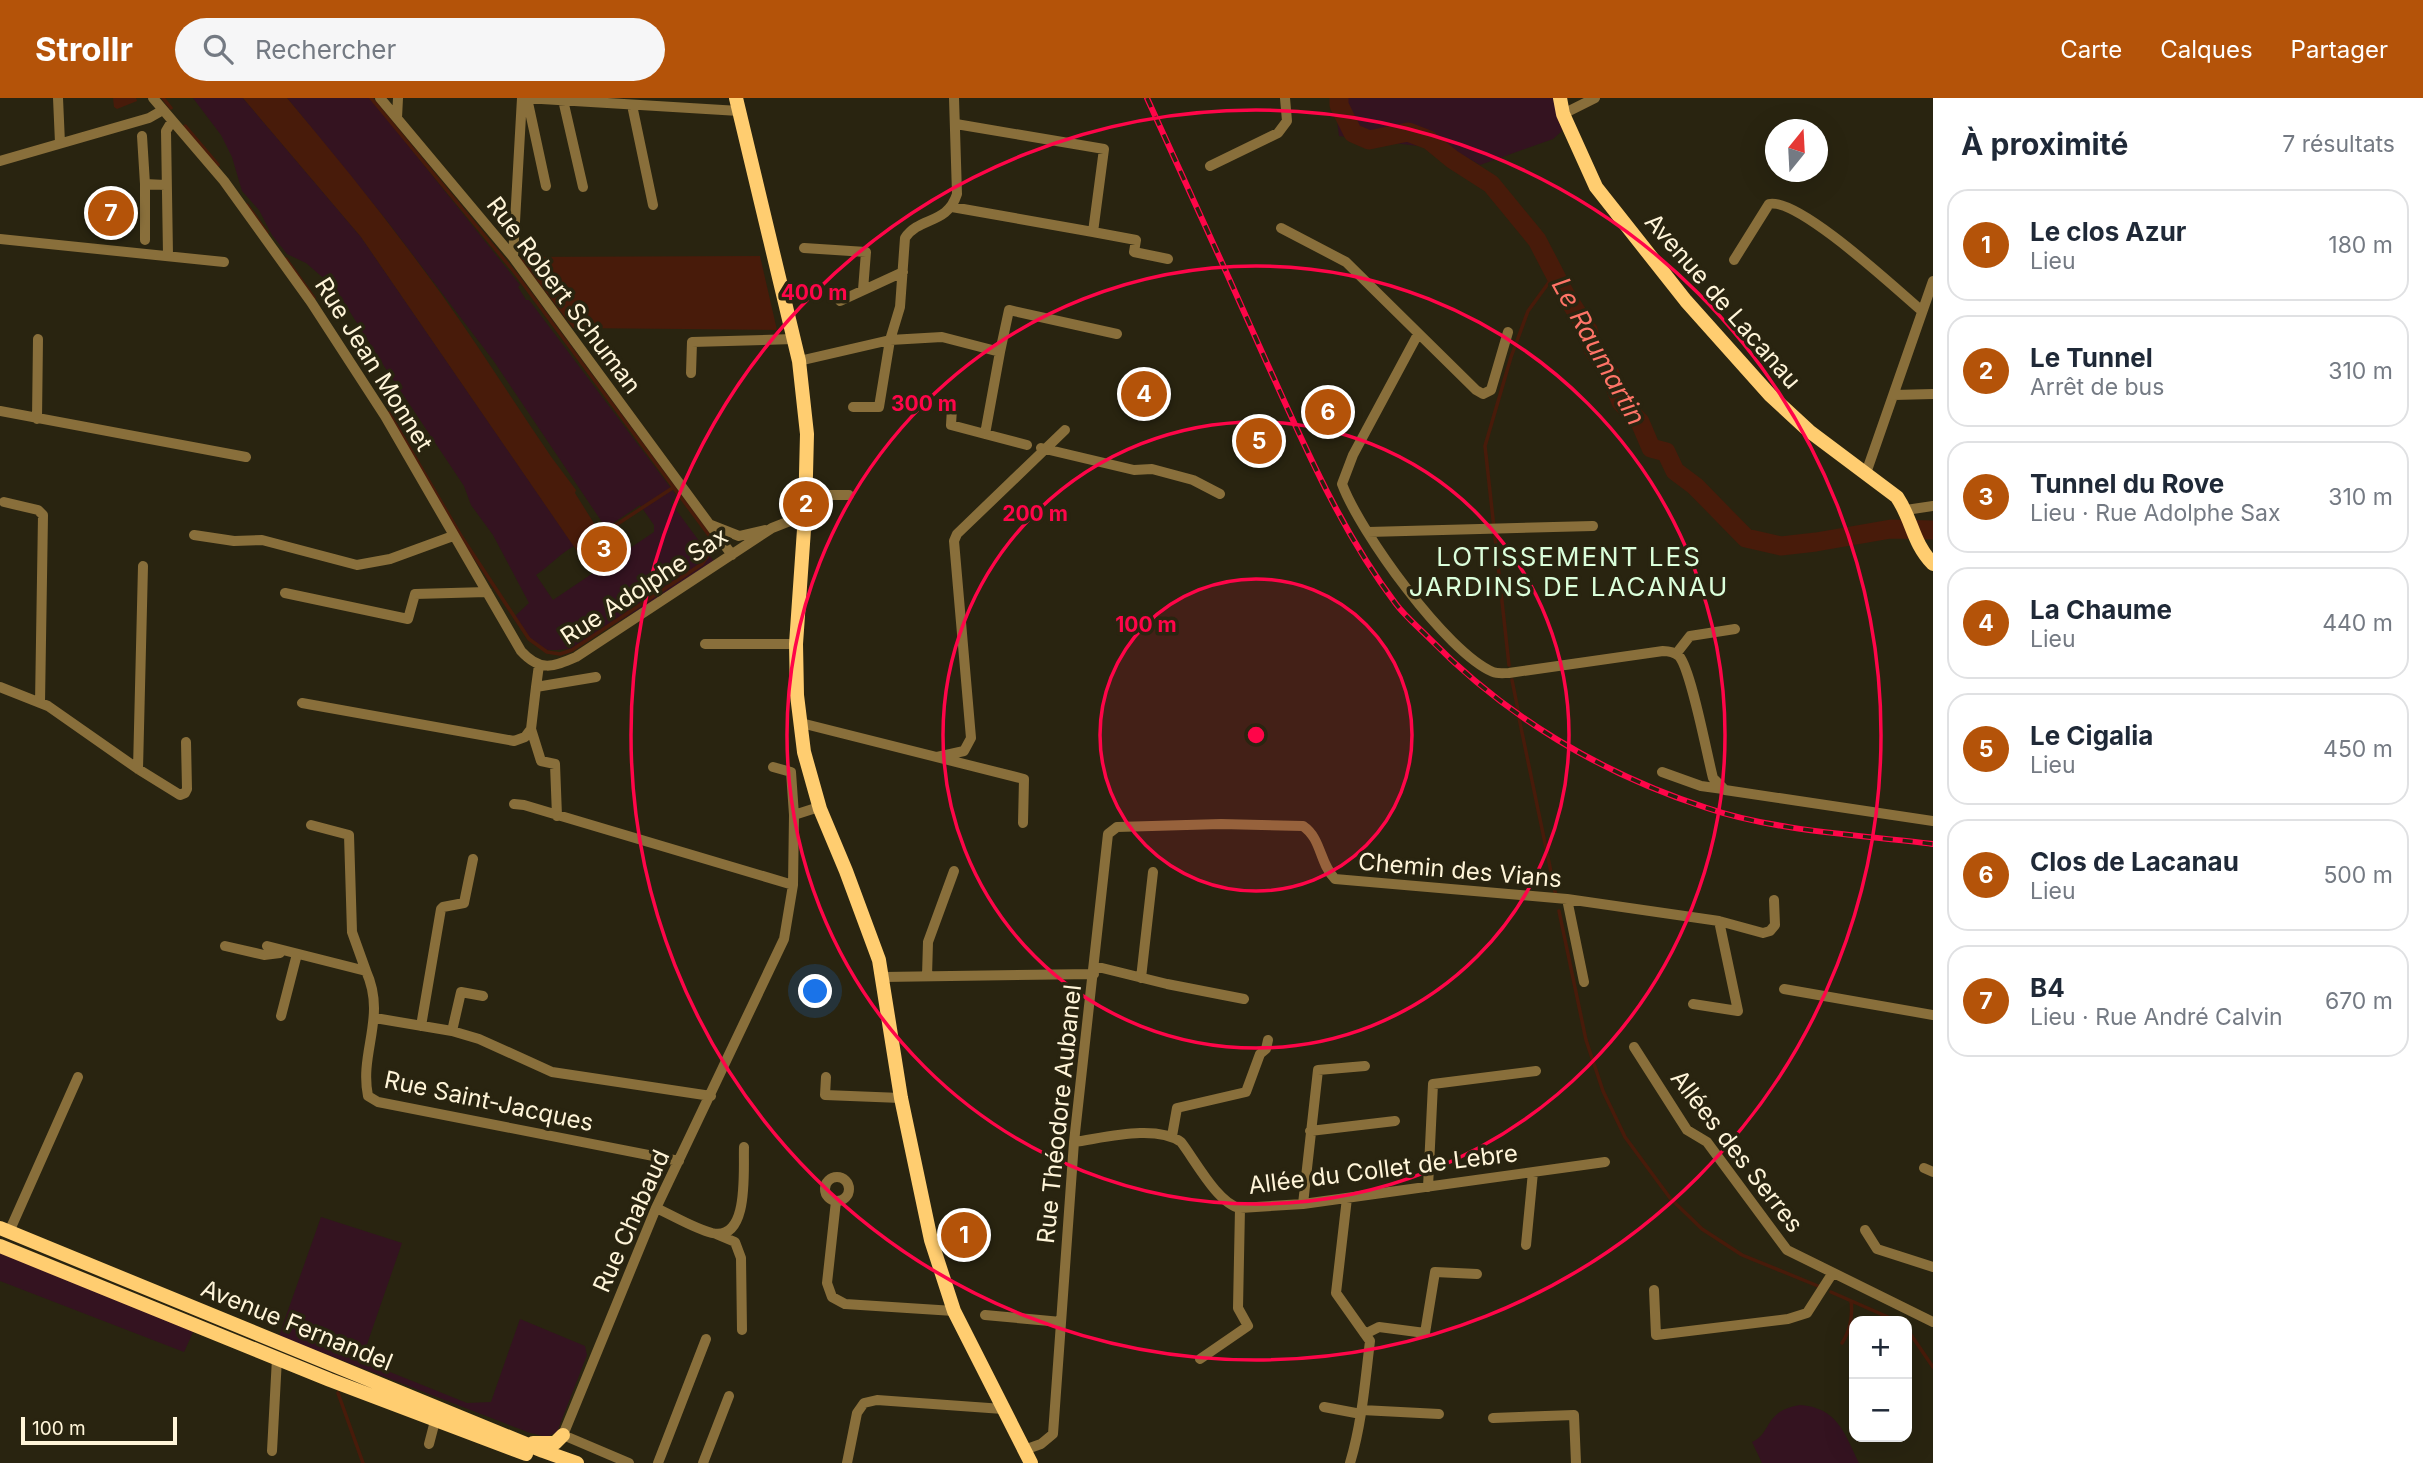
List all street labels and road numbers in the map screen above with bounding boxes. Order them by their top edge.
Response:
street label: Rue Robert Schuman [481,191,647,399]
street label: Avenue de Lacanau [1639,207,1807,395]
street label: Rue Jean Monnet [309,272,439,456]
street label: Rue Adolphe Sax [555,521,733,651]
street label: Chemin des Vians [1357,847,1563,893]
street label: Rue Théodore Aubanel [1031,983,1087,1245]
street label: Allées des Serres [1665,1064,1809,1238]
street label: Rue Saint-Jacques [382,1065,596,1137]
street label: Allée du Collet de Lebre [1247,1138,1519,1200]
street label: Rue Chabaud [587,1145,675,1297]
street label: Avenue Fernandel [197,1273,397,1377]

